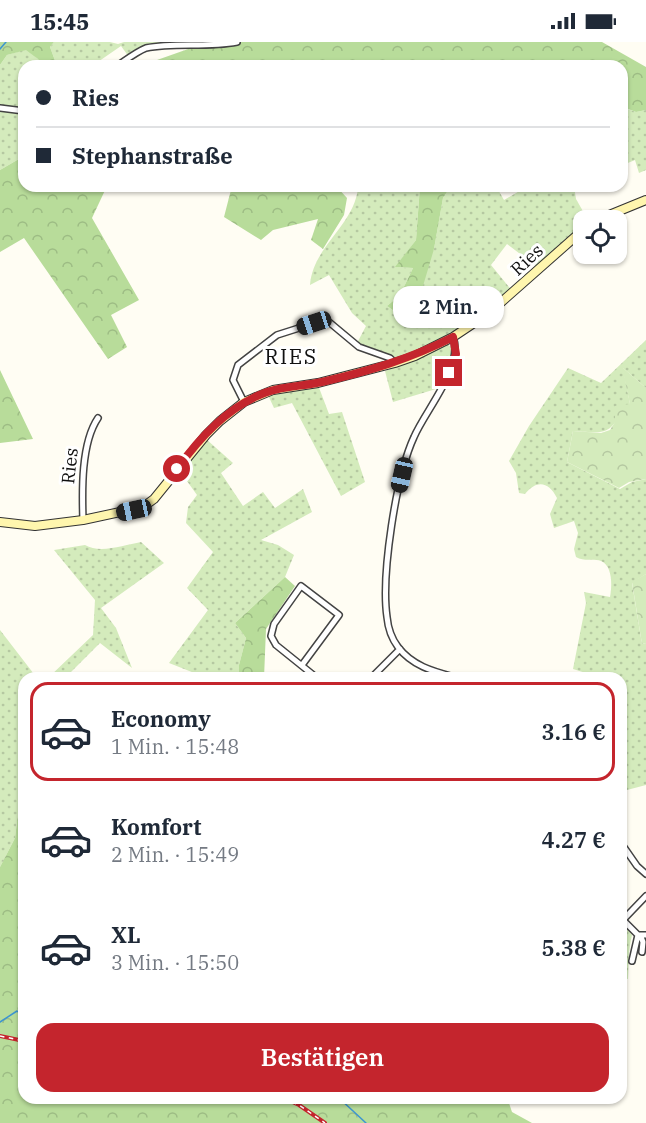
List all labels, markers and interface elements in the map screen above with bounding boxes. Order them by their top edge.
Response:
text: 15:45 [30,7,89,36]
text: Ries [72,83,119,112]
text: Stephanstraße [72,141,233,170]
map controls [573,210,627,264]
button: locate [573,210,627,264]
street label: Ries [506,239,548,280]
callout: 2 Min. [394,286,504,328]
text: 2 Min. [419,293,478,320]
car [294,309,334,337]
district label: RIES [264,342,318,370]
route end [435,359,462,386]
street label: Ries [56,447,83,485]
route start [163,455,190,482]
car [389,455,415,495]
car [115,497,153,523]
text: Economy [111,704,211,733]
icon: car [39,705,93,759]
text: 3.16 € [542,717,606,746]
text: 1 Min. · 15:48 [111,733,239,760]
text: Komfort [111,812,201,841]
icon: car [39,813,93,867]
text: 4.27 € [542,825,606,854]
text: 2 Min. · 15:49 [111,841,239,868]
text: XL [111,920,141,949]
icon: car [39,921,93,975]
text: 5.38 € [542,933,606,962]
text: 3 Min. · 15:50 [111,949,239,976]
button: Bestätigen [36,1023,609,1092]

